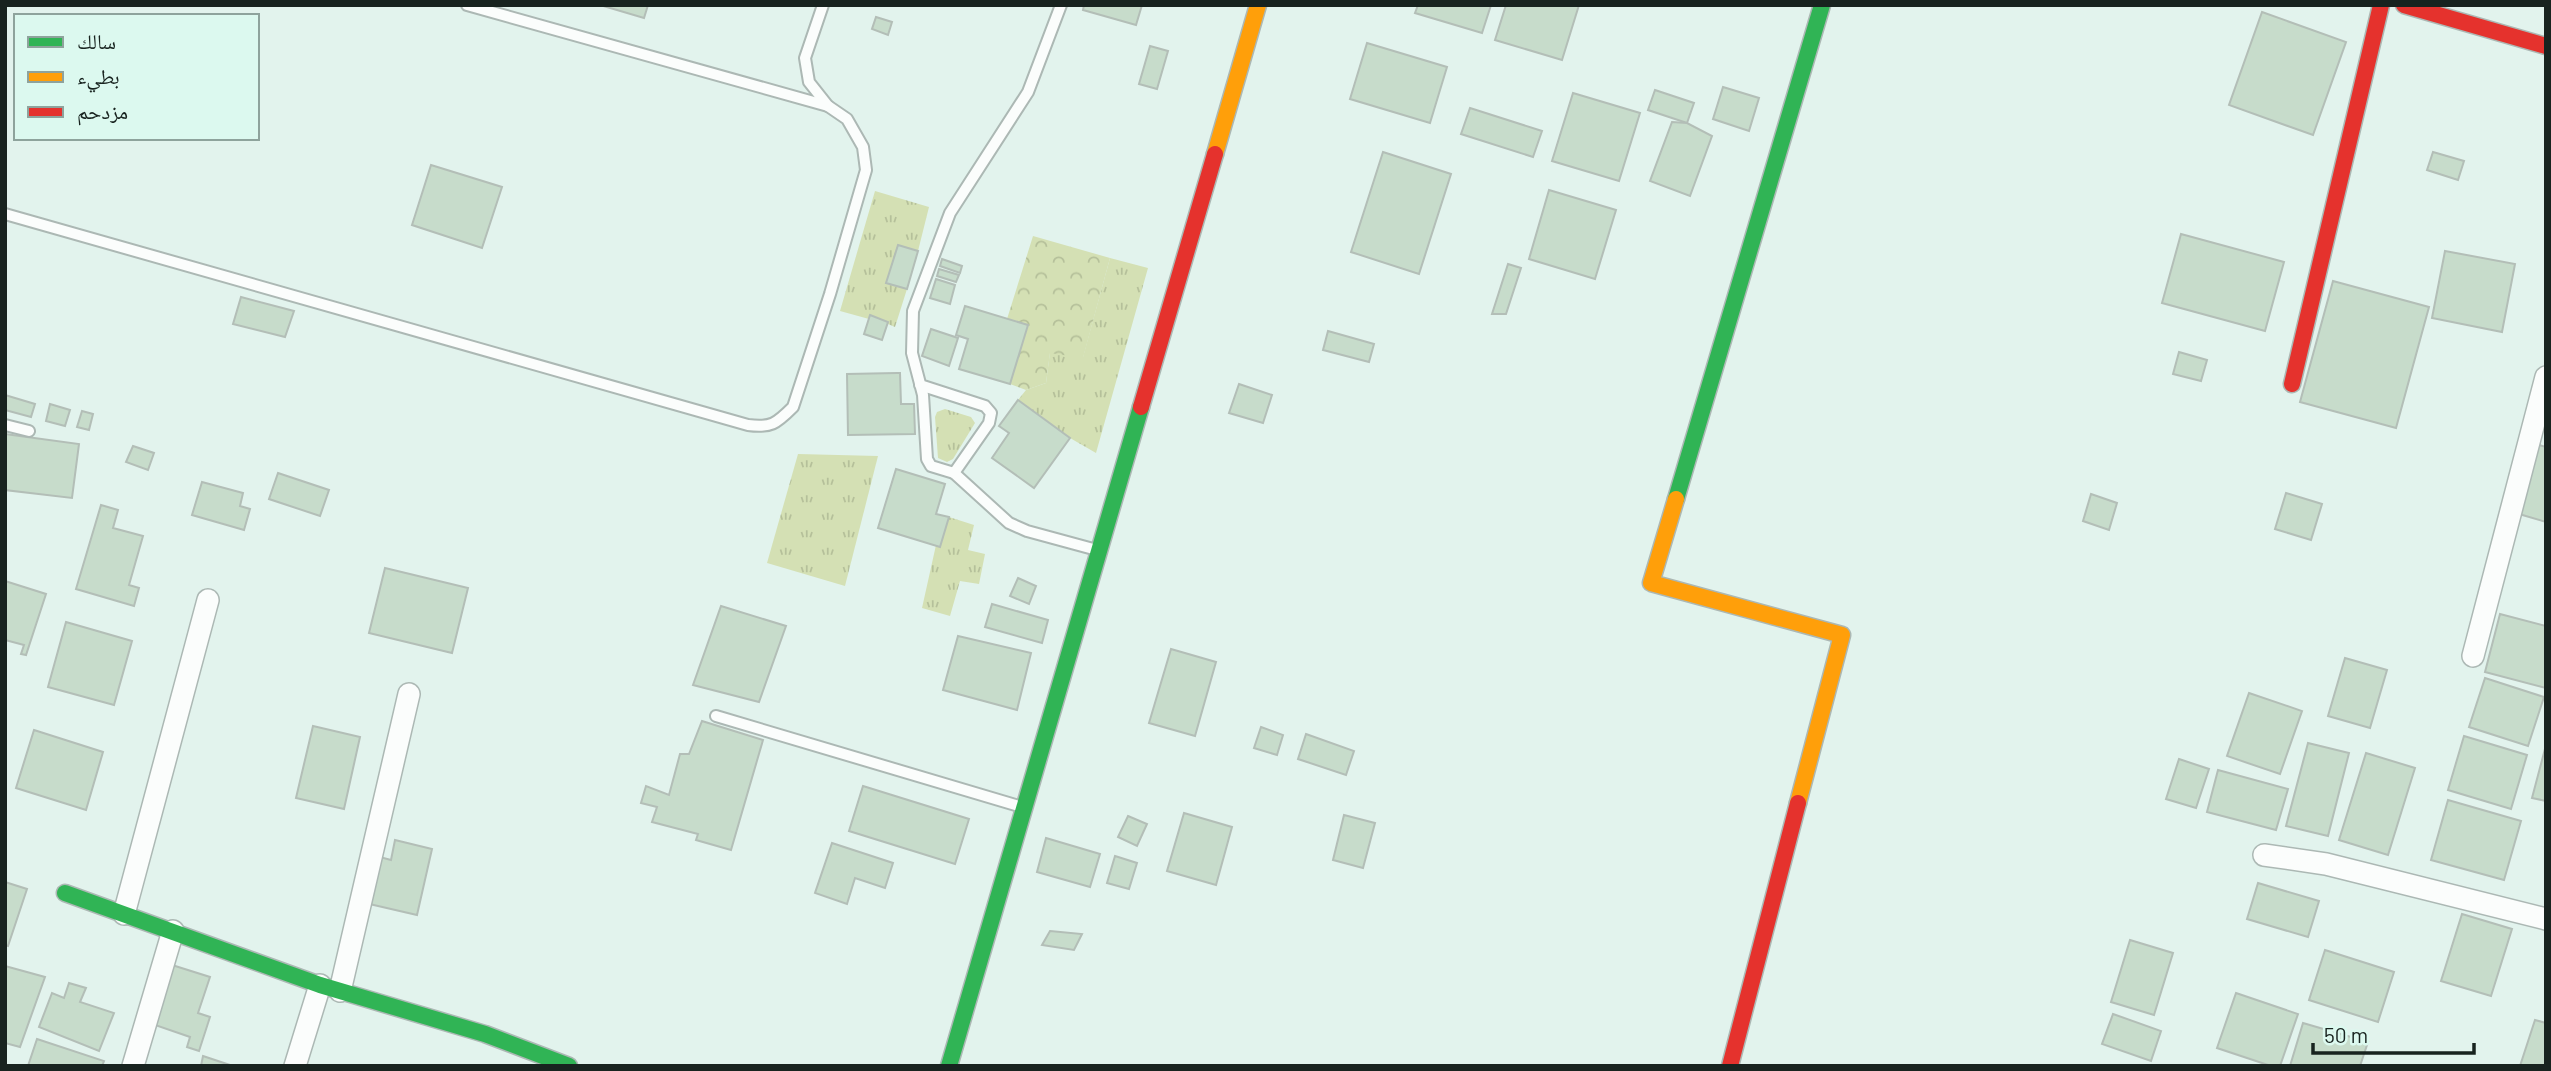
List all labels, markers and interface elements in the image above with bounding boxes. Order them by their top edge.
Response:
legend [14,14,259,140]
text: سالك [77,28,116,53]
text: بطيء [77,63,120,93]
text: مزدحم [77,98,128,126]
scale bar [2313,1012,2474,1056]
text: 50 m [2324,1022,2368,1047]

